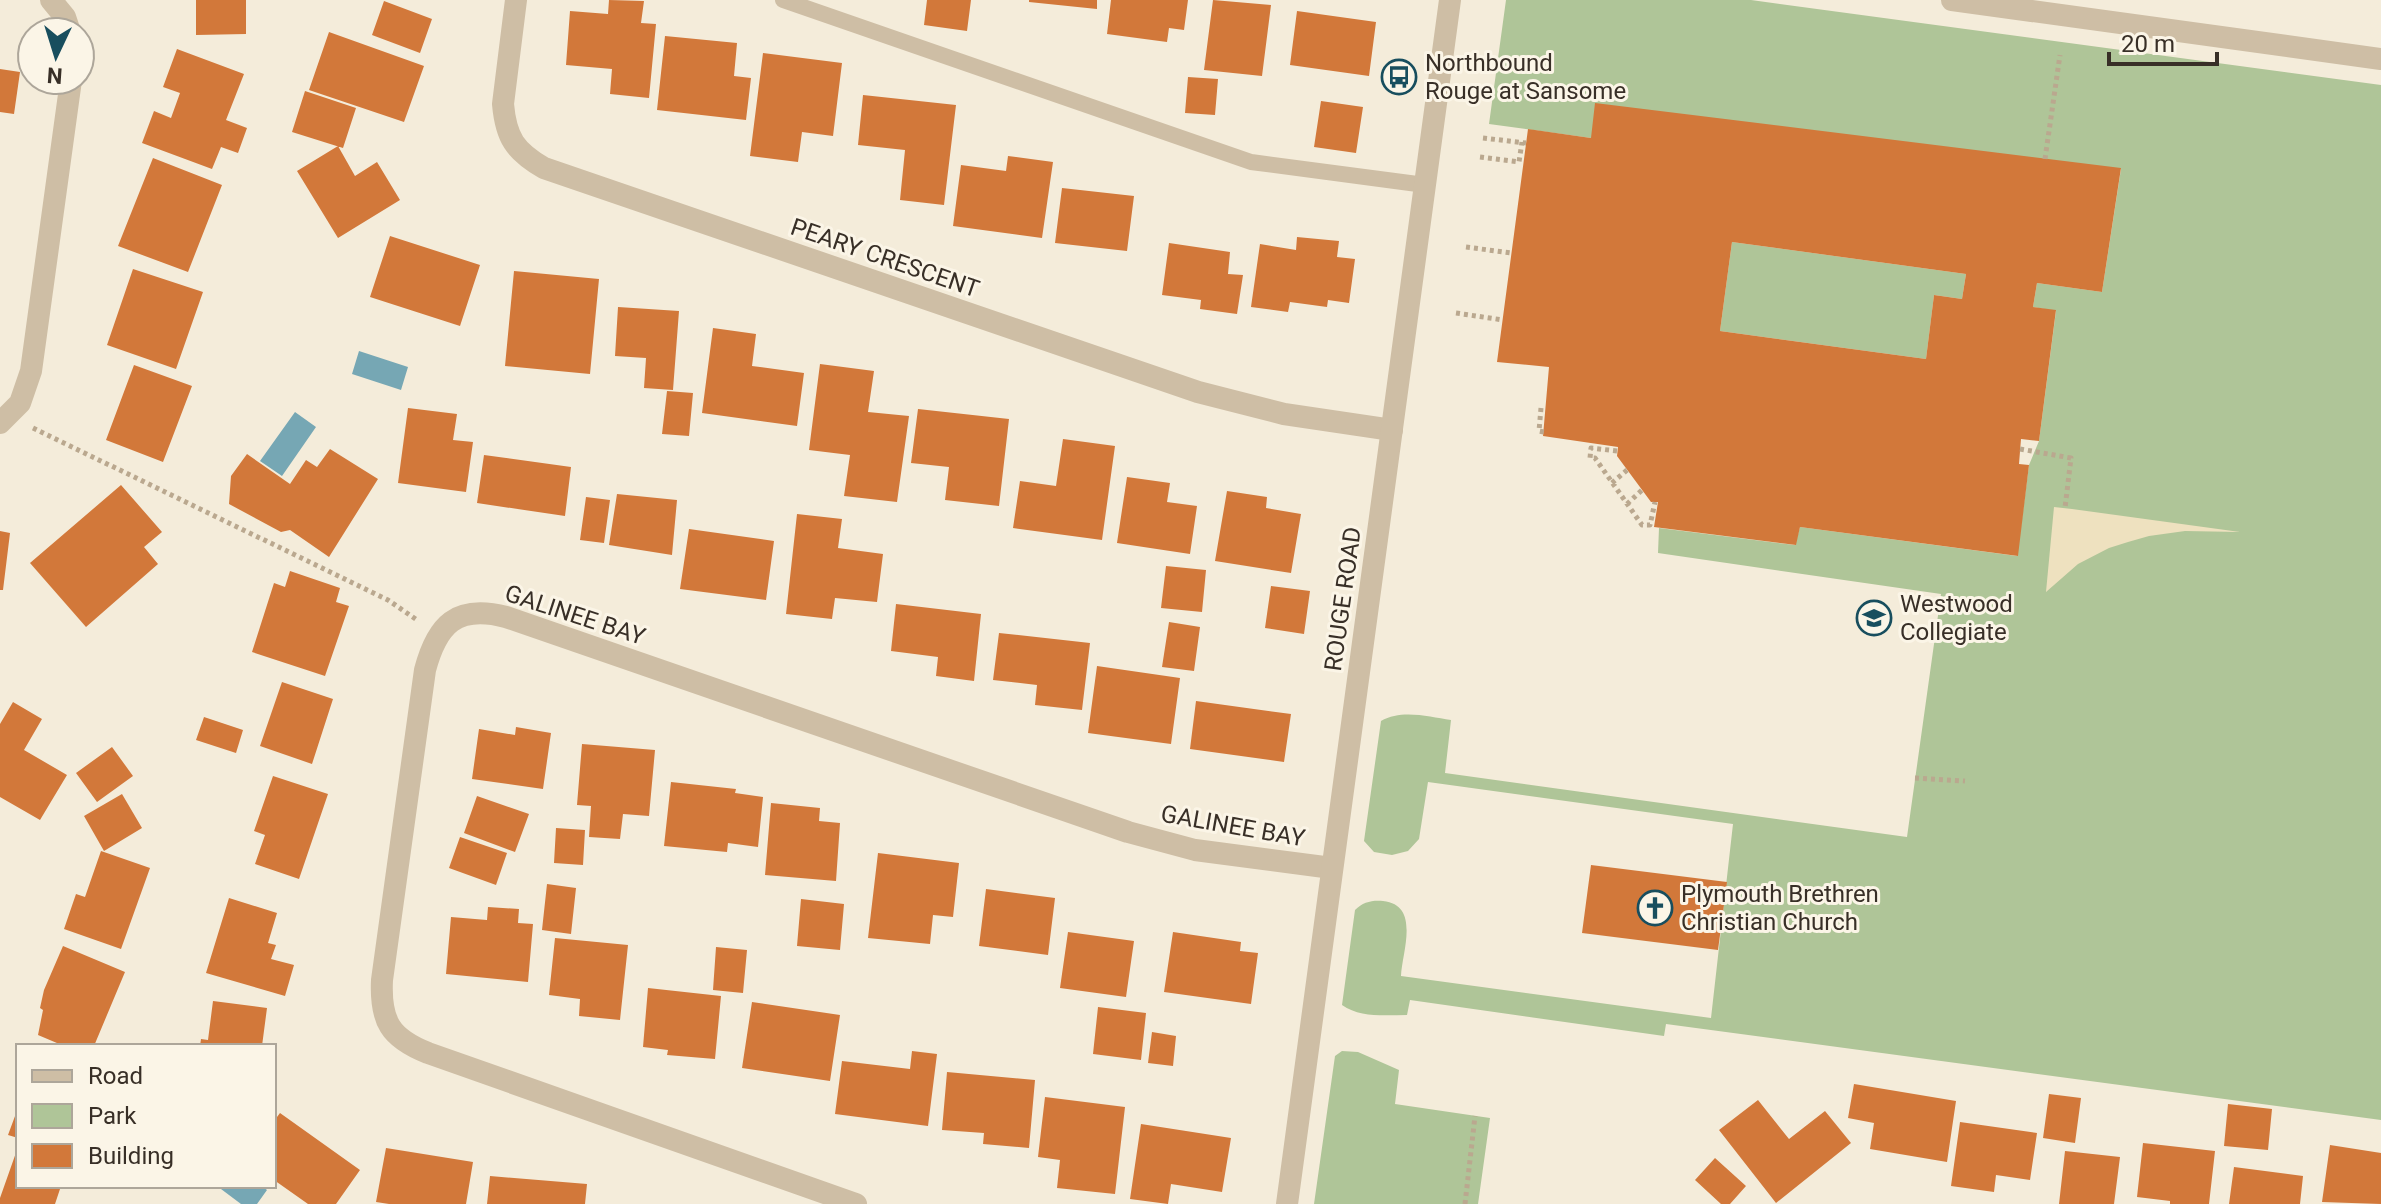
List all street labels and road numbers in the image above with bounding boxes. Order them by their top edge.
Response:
street label: PEARY CRESCENT [787,213,983,303]
street label: ROUGE ROAD [1319,525,1367,673]
street label: GALINEE BAY [501,579,649,651]
street label: GALINEE BAY [1159,800,1308,853]

